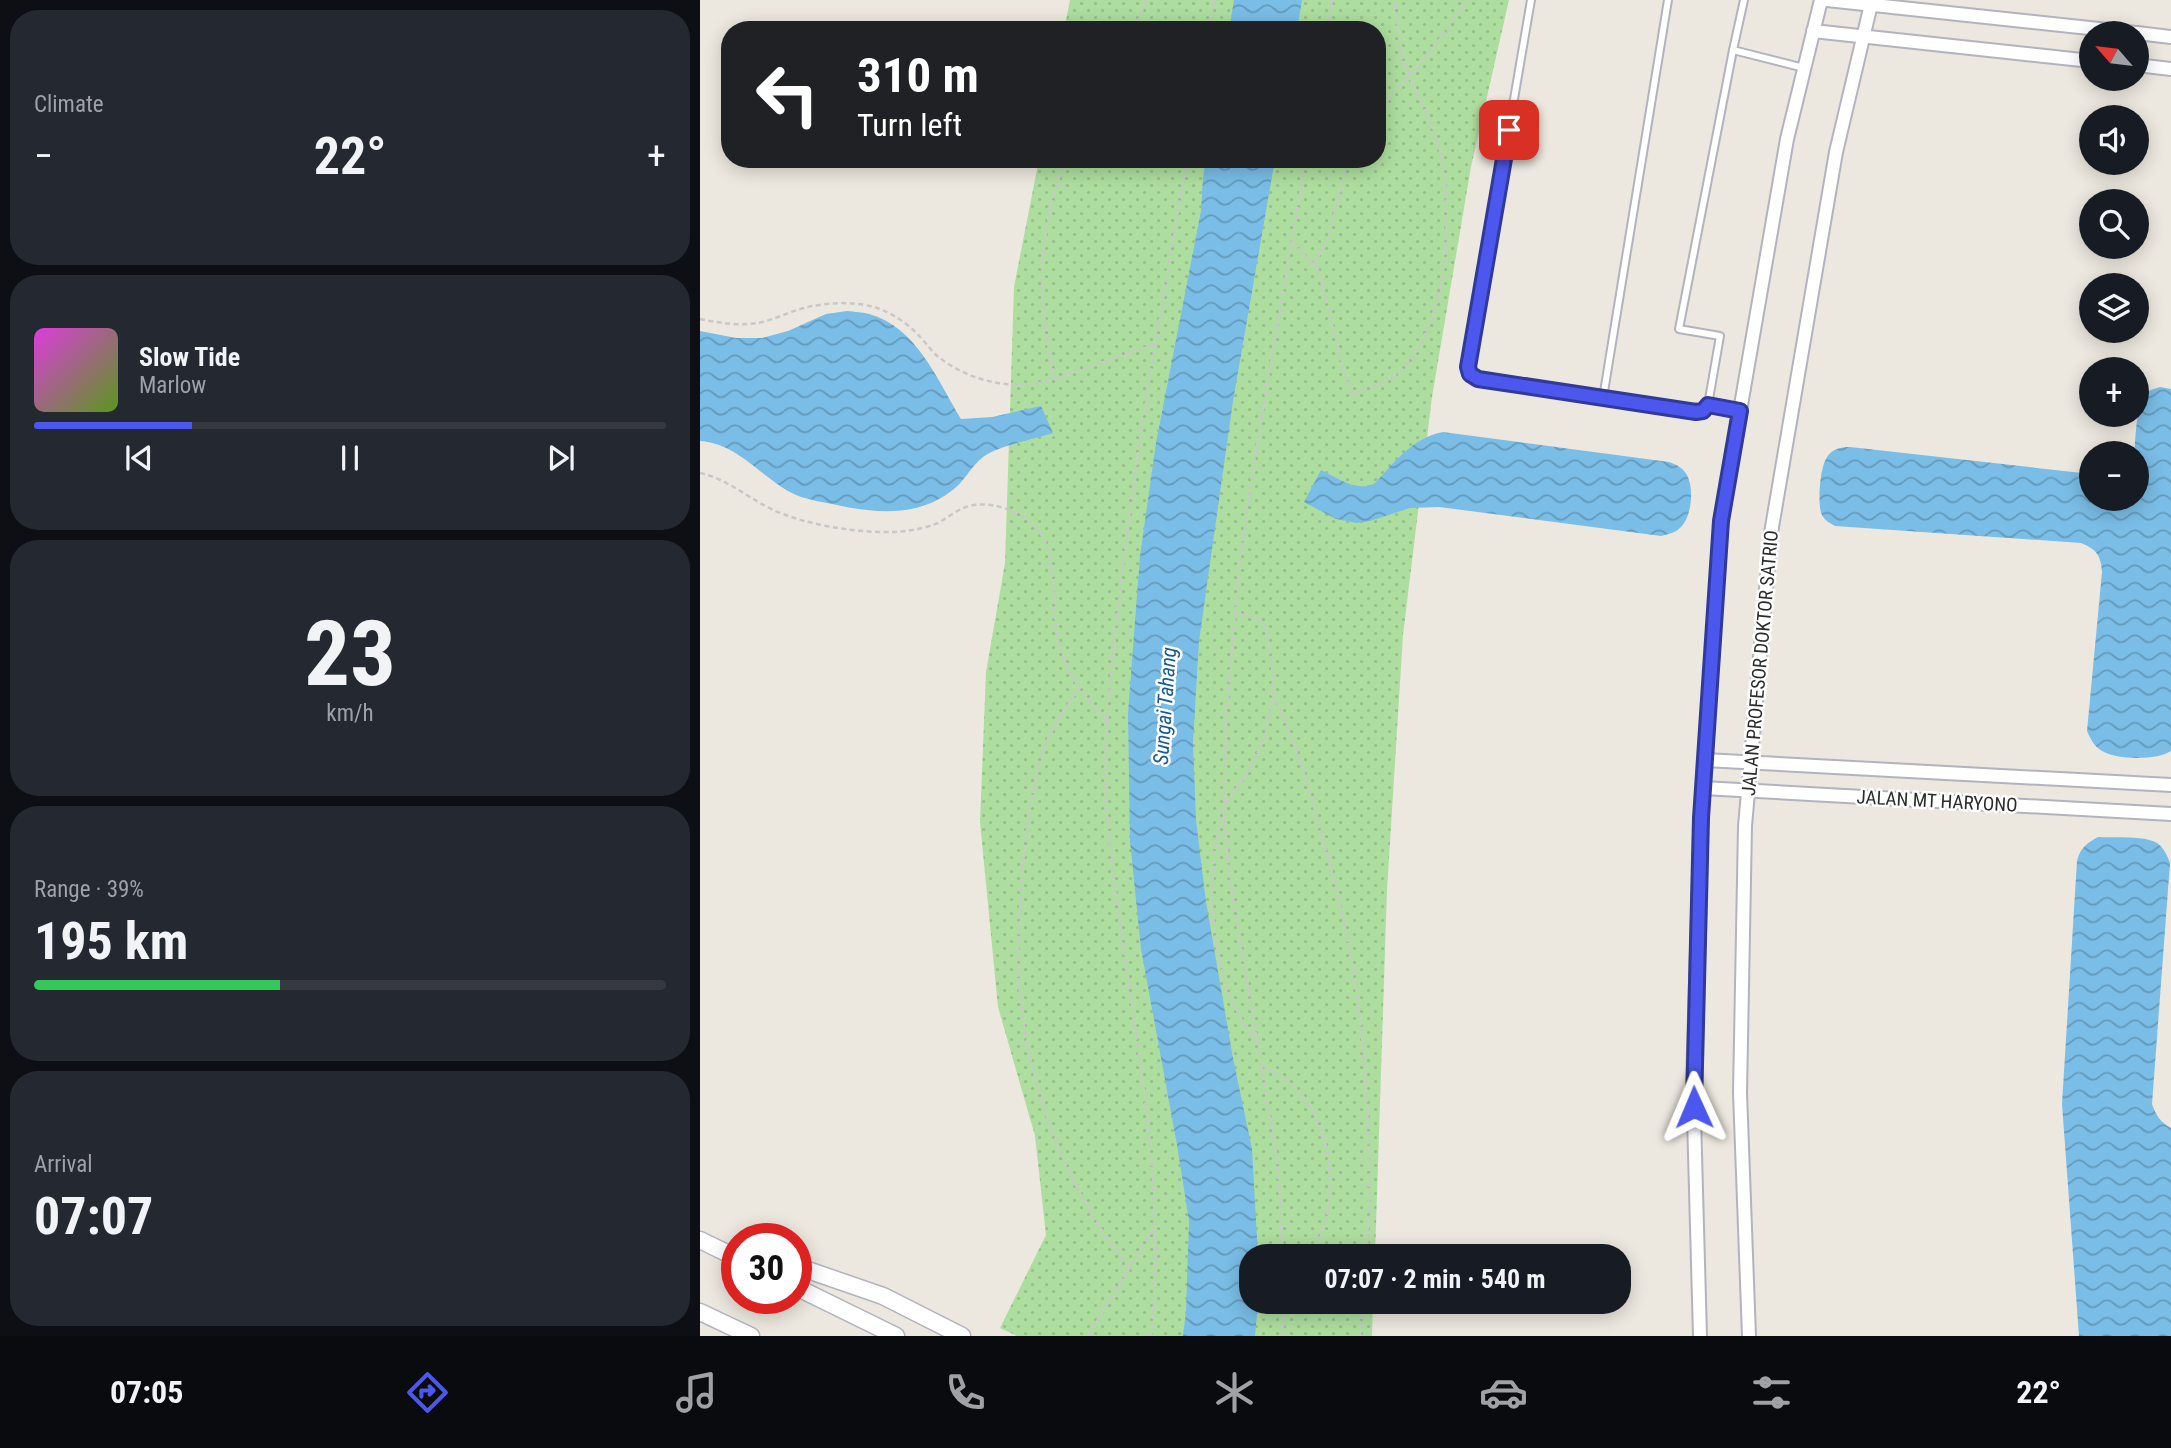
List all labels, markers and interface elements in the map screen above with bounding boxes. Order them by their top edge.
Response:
north arrow [2079,21,2149,91]
map controls [2079,21,2149,511]
text: 310 m [857,47,979,104]
icon: left [742,49,833,140]
text: Climate [34,91,104,118]
pin [1479,100,1539,160]
button: sound [2079,105,2149,175]
text: Turn left [857,106,962,144]
icon: arrive [1490,111,1528,149]
text: 22° [314,126,386,187]
text: − [34,134,53,178]
text: + [647,134,666,178]
button: search [2079,189,2149,259]
button: layers [2079,273,2149,343]
text: Slow Tide [139,342,240,372]
button: + [2079,357,2149,427]
text: Marlow [139,372,206,399]
icon: previous [120,439,158,477]
icon: pause [331,439,369,477]
icon: next [542,439,580,477]
button: − [2079,441,2149,511]
street label: JALAN PROFESOR DOKTOR SATRIO [1737,529,1783,797]
text: 23 [304,601,396,707]
water label: Sungai Tahang [1149,646,1181,766]
text: km/h [326,700,374,727]
street label: JALAN MT HARYONO [1856,785,2018,817]
text: Range · 39% [34,876,144,903]
text: 195 km [34,911,188,972]
position arrow [1657,1070,1731,1144]
text: Arrival [34,1151,93,1178]
text: 07:07 [34,1186,153,1247]
speed limit sign: 30 [721,1223,812,1314]
text: 07:07 · 2 min · 540 m [1325,1264,1545,1294]
icon: directions [403,1368,452,1417]
icon: music [672,1368,721,1417]
icon: phone [941,1368,990,1417]
icon: climate [1210,1368,1259,1417]
icon: car [1479,1368,1528,1417]
icon: filters [1747,1368,1796,1417]
text: 07:05 [110,1373,183,1411]
text: 22° [2016,1373,2061,1411]

